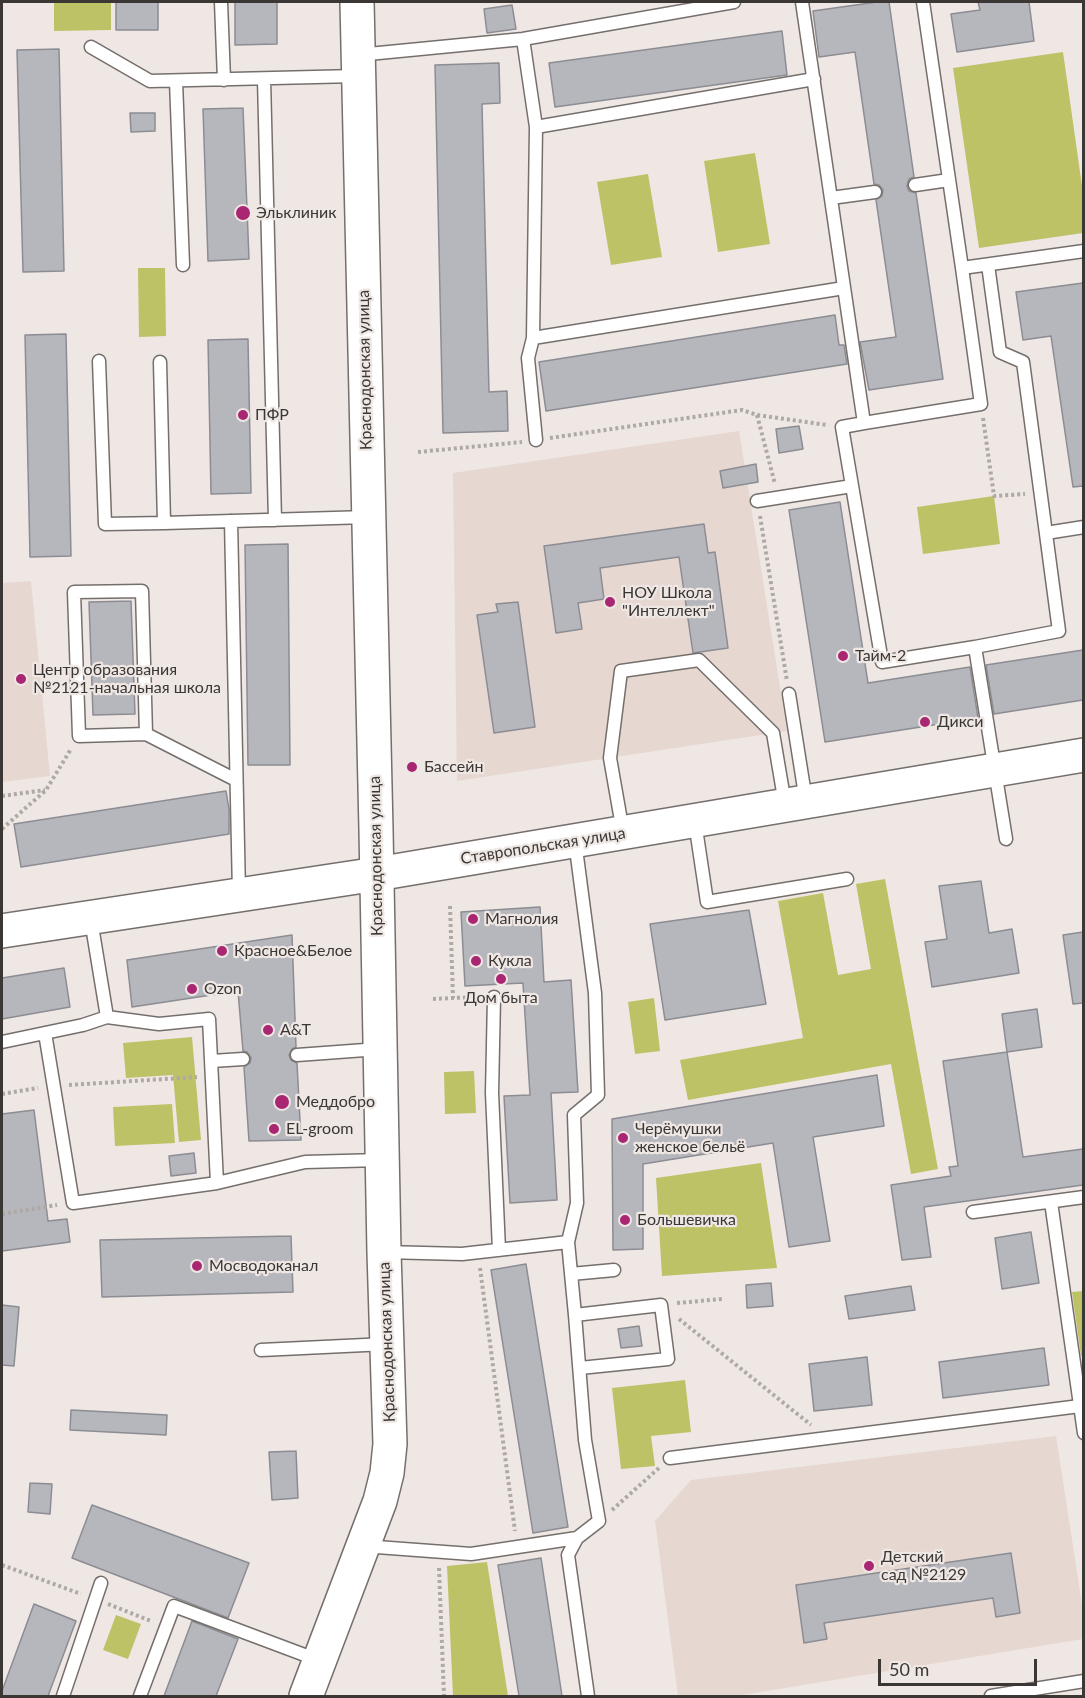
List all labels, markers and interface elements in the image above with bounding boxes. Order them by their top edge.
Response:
place label: Эльклиник [256,203,336,223]
marker: Эльклиник [234,204,252,222]
street label: Краснодонская улица [354,290,376,450]
place label: ПФР [255,405,289,425]
marker: ПФР [236,408,250,422]
place label: НОУ Школа "Интеллект" [622,583,715,621]
marker: НОУ Школа "Интеллект" [603,595,617,609]
place label: Тайм-2 [855,646,906,666]
marker: Тайм-2 [836,649,850,663]
place label: Центр образования №2121-начальная школа [33,660,221,698]
marker: Центр образования №2121-начальная школа [14,672,28,686]
place label: Дикси [937,712,983,732]
marker: Дикси [918,715,932,729]
place label: Бассейн [424,757,483,777]
marker: Бассейн [405,760,419,774]
street label: Краснодонская улица [365,776,387,936]
street label: Ставропольская улица [459,823,627,869]
place label: Магнолия [485,909,558,929]
marker: Магнолия [466,912,480,926]
place label: Красное&Белое [234,941,352,961]
marker: Красное&Белое [215,944,229,958]
place label: Кукла [488,951,532,971]
marker: Кукла [469,954,483,968]
marker: Дом быта [494,972,508,986]
place label: Ozon [204,979,242,999]
marker: Ozon [185,982,199,996]
place label: Дом быта [464,988,538,1008]
place label: A&T [280,1020,311,1040]
marker: A&T [261,1023,275,1037]
place label: Меддобро [296,1092,375,1112]
marker: Меддобро [273,1093,291,1111]
place label: EL-groom [286,1119,353,1139]
place label: Черёмушки женское бельё [635,1119,745,1157]
marker: EL-groom [267,1122,281,1136]
marker: Черёмушки женское бельё [616,1131,630,1145]
place label: Большевичка [637,1210,736,1230]
marker: Большевичка [618,1213,632,1227]
place label: Мосводоканал [209,1256,318,1276]
marker: Мосводоканал [190,1259,204,1273]
street label: Краснодонская улица [375,1262,399,1422]
place label: Детский сад №2129 [881,1547,966,1585]
marker: Детский сад №2129 [862,1559,876,1573]
scale bar [881,1647,1040,1685]
text: 50 m [889,1658,929,1680]

